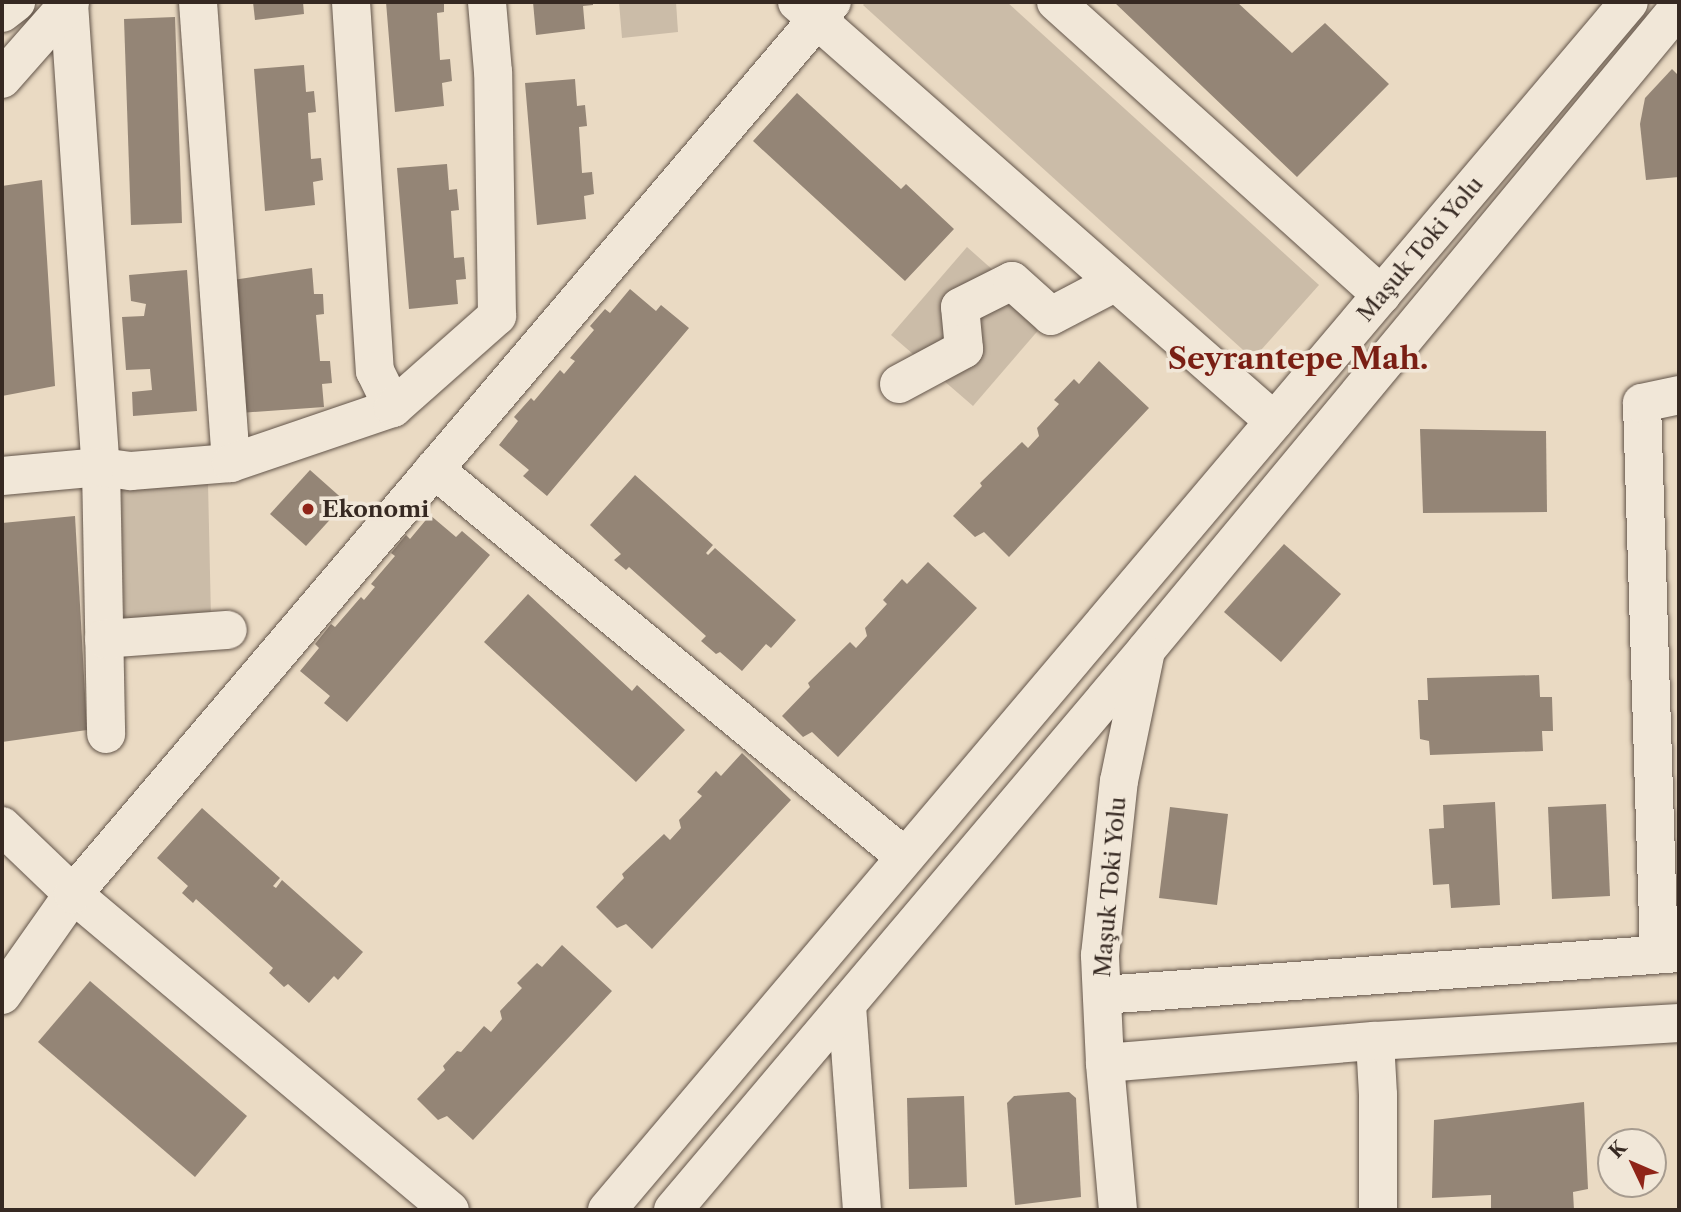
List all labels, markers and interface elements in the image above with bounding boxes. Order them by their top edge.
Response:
street label: Maşuk Toki Yolu [1351,170,1489,328]
district label: Seyrantepe Mah. [1168,341,1428,377]
place label: Ekonomi [322,495,429,523]
marker: Ekonomi [300,501,316,517]
street label: Maşuk Toki Yolu [1088,795,1132,979]
north arrow [1597,1128,1667,1198]
text: K [1604,1136,1632,1163]

